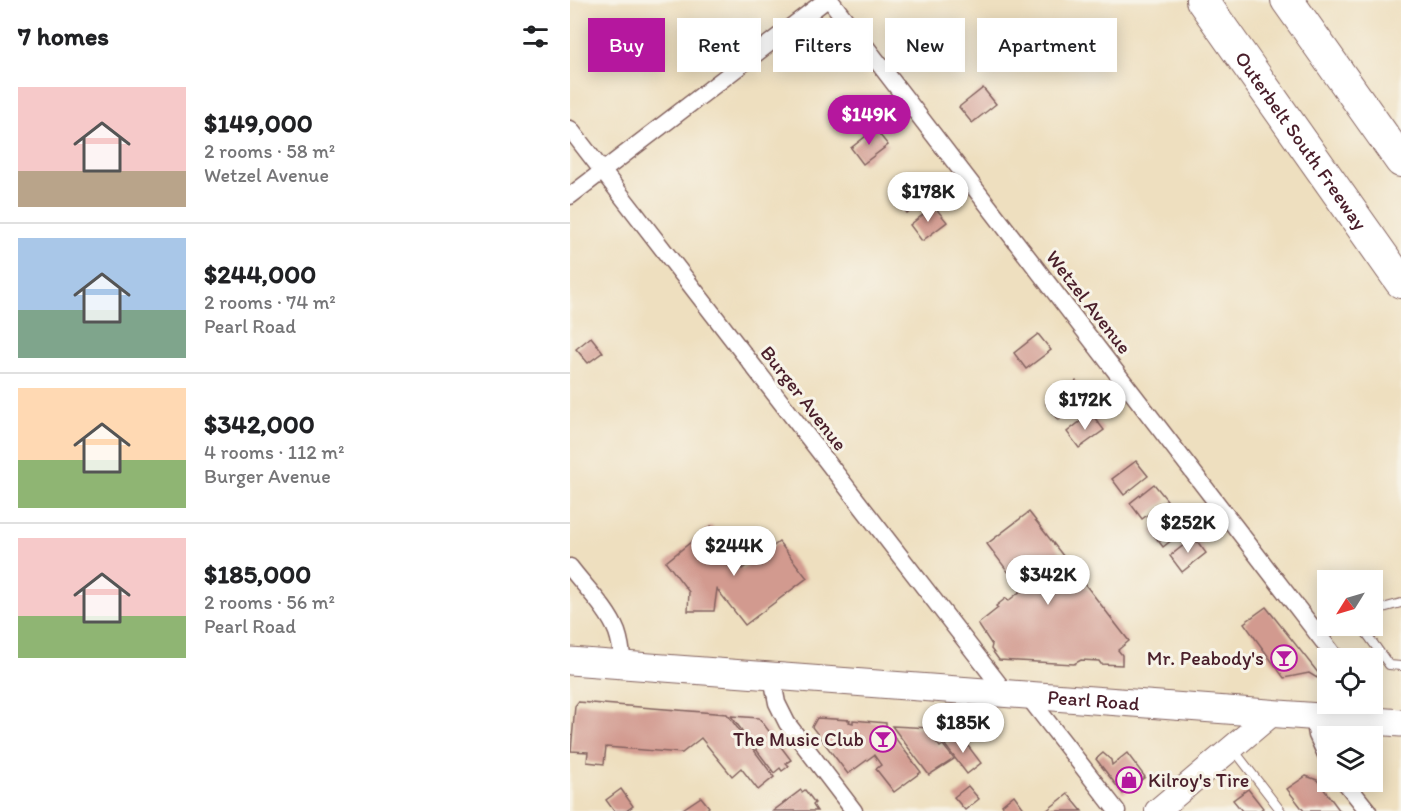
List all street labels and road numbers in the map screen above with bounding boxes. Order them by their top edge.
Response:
street label: Outerbelt South Freeway [1230,47,1373,235]
street label: Wetzel Avenue [1041,245,1137,359]
street label: Burger Avenue [756,341,852,455]
street label: Pearl Road [1047,685,1141,715]

